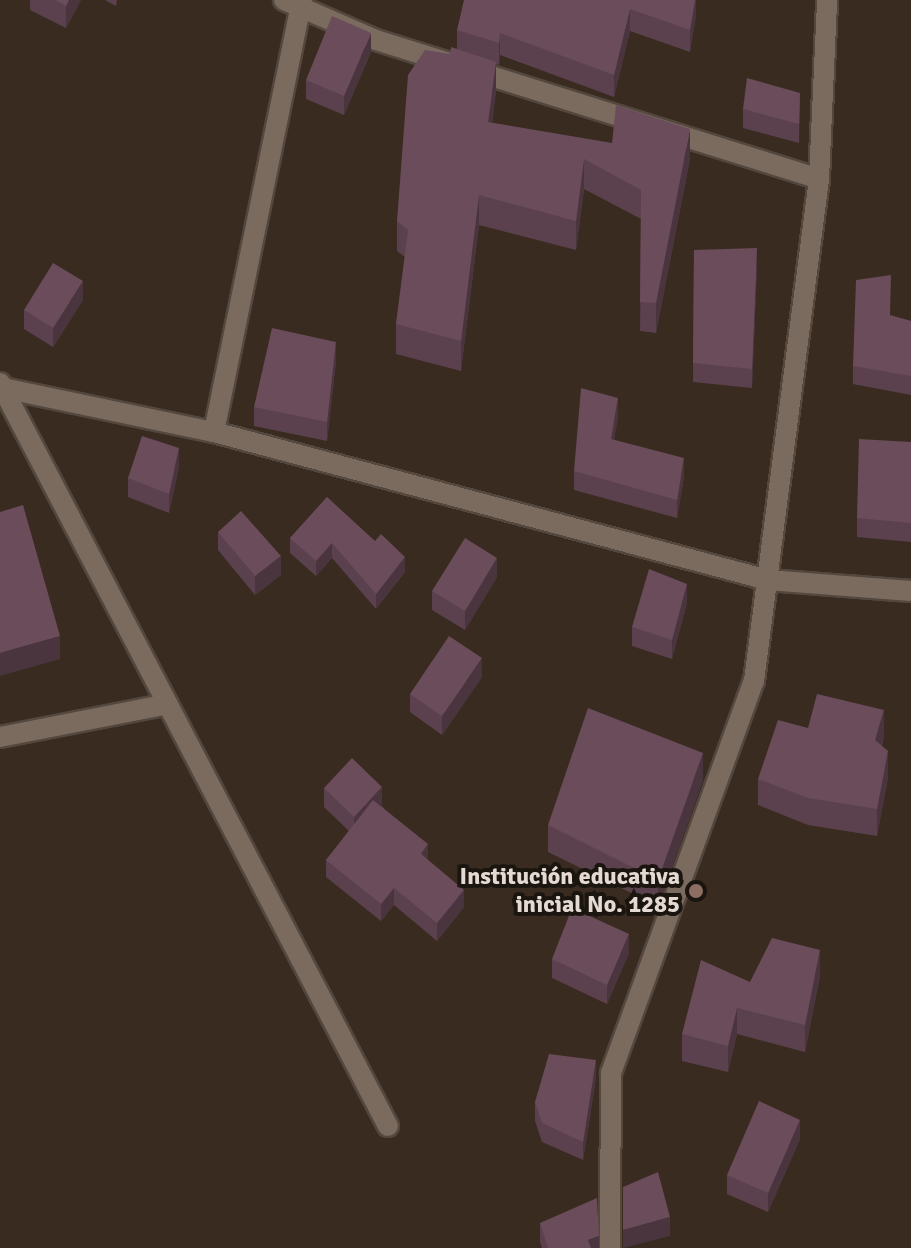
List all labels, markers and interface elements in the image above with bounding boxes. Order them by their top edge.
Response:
place label: Institución educativa inicial No. 1285 [460,863,680,919]
marker: Institución educativa inicial No. 1285 [687,882,705,900]

